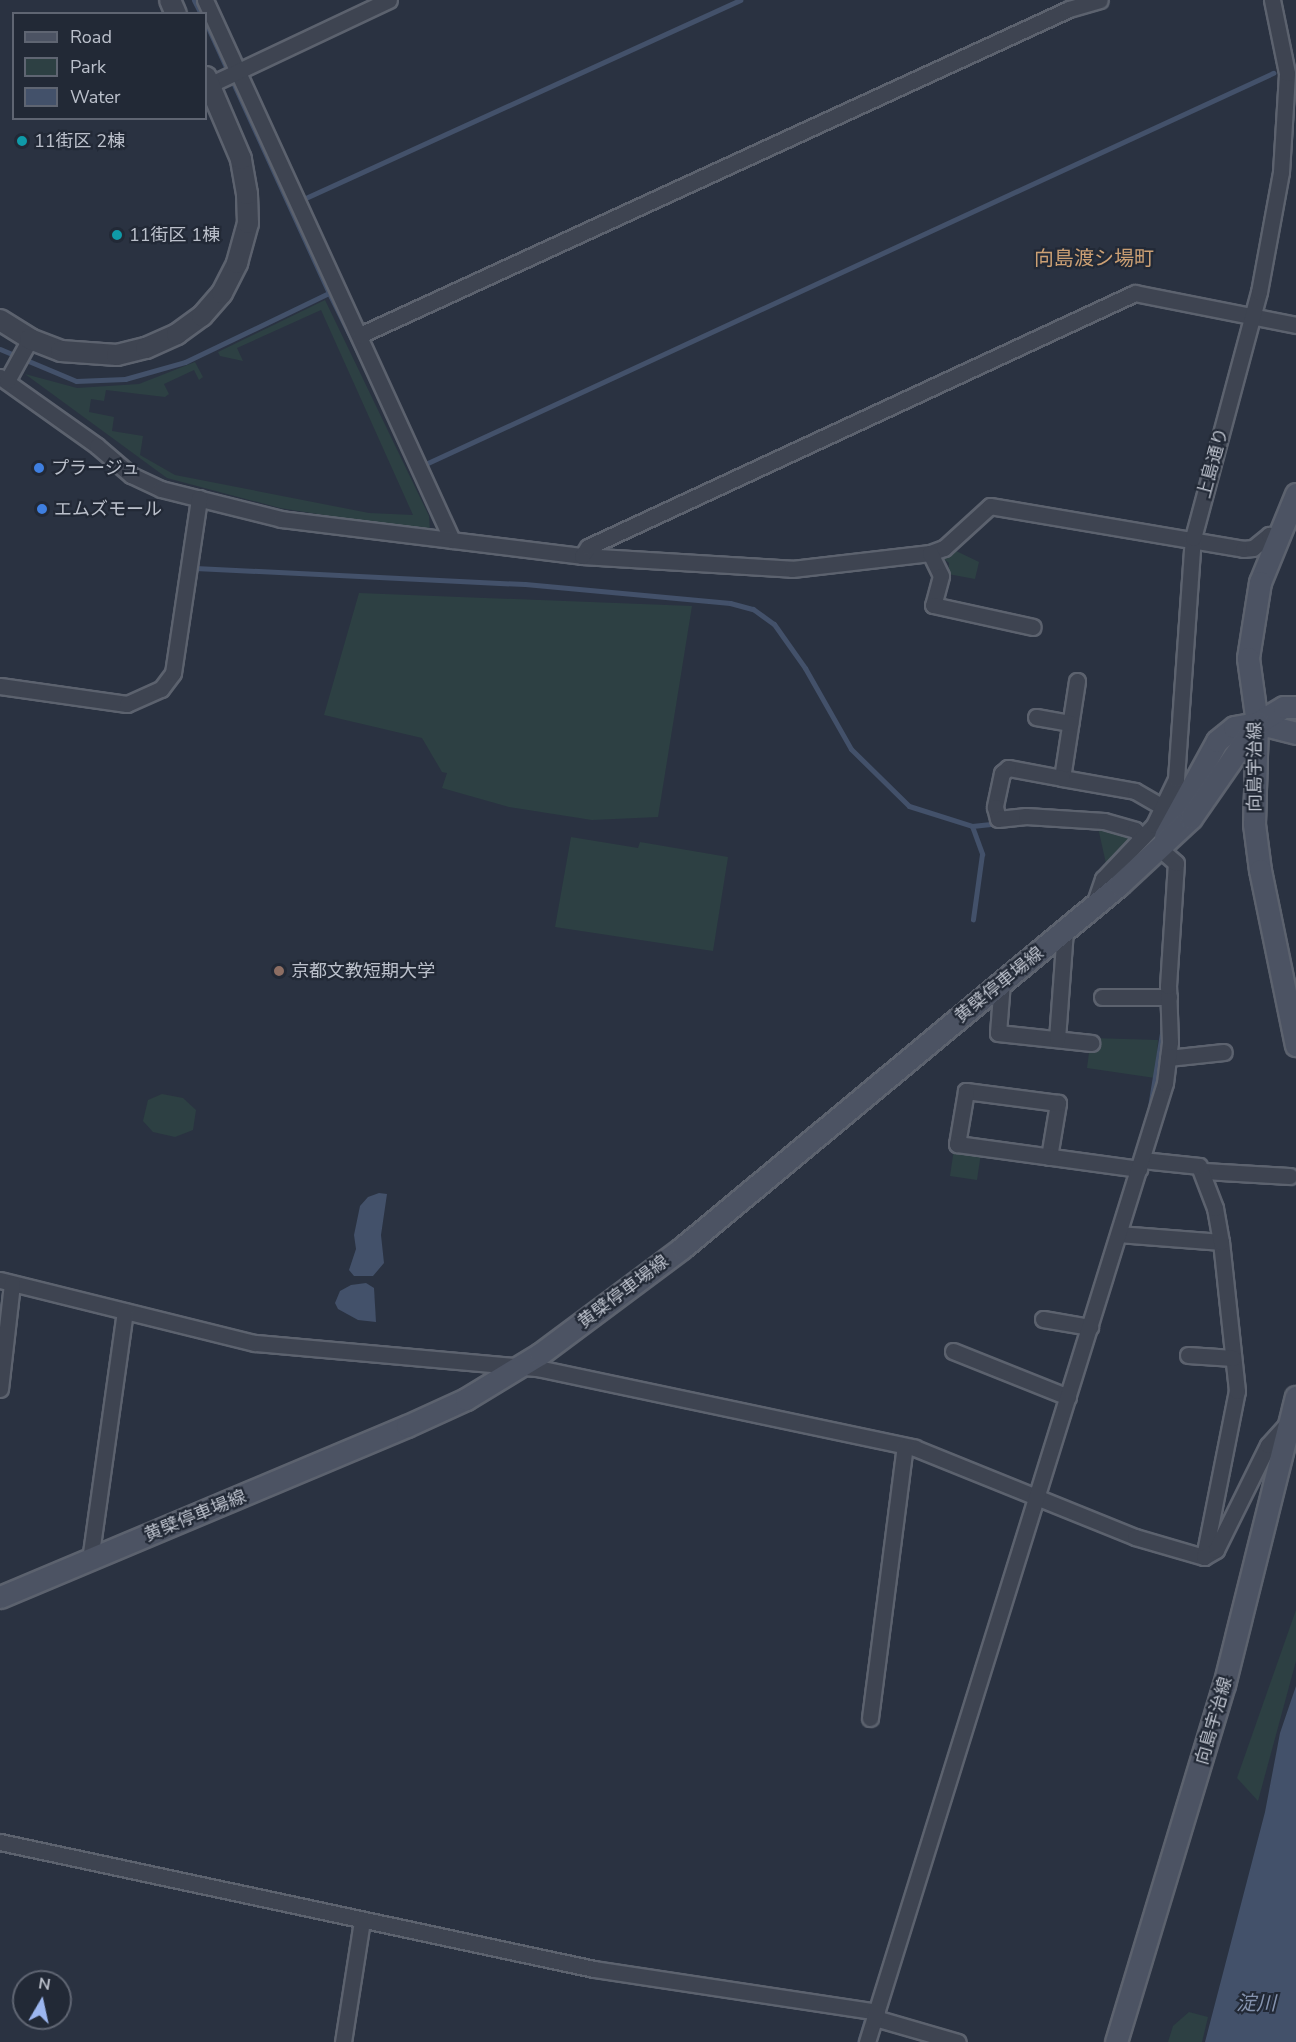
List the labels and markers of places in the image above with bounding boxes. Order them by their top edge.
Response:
place label: 11街区 2棟 [34,130,125,152]
marker: 11街区 2棟 [15,134,29,148]
place label: 11街区 1棟 [129,224,220,246]
marker: 11街区 1棟 [110,228,124,242]
place label: プラージュ [51,457,141,479]
marker: プラージュ [32,461,46,475]
place label: エムズモール [54,498,162,520]
marker: エムズモール [35,502,49,516]
place label: 京都文教短期大学 [291,960,435,982]
marker: 京都文教短期大学 [272,964,286,978]

